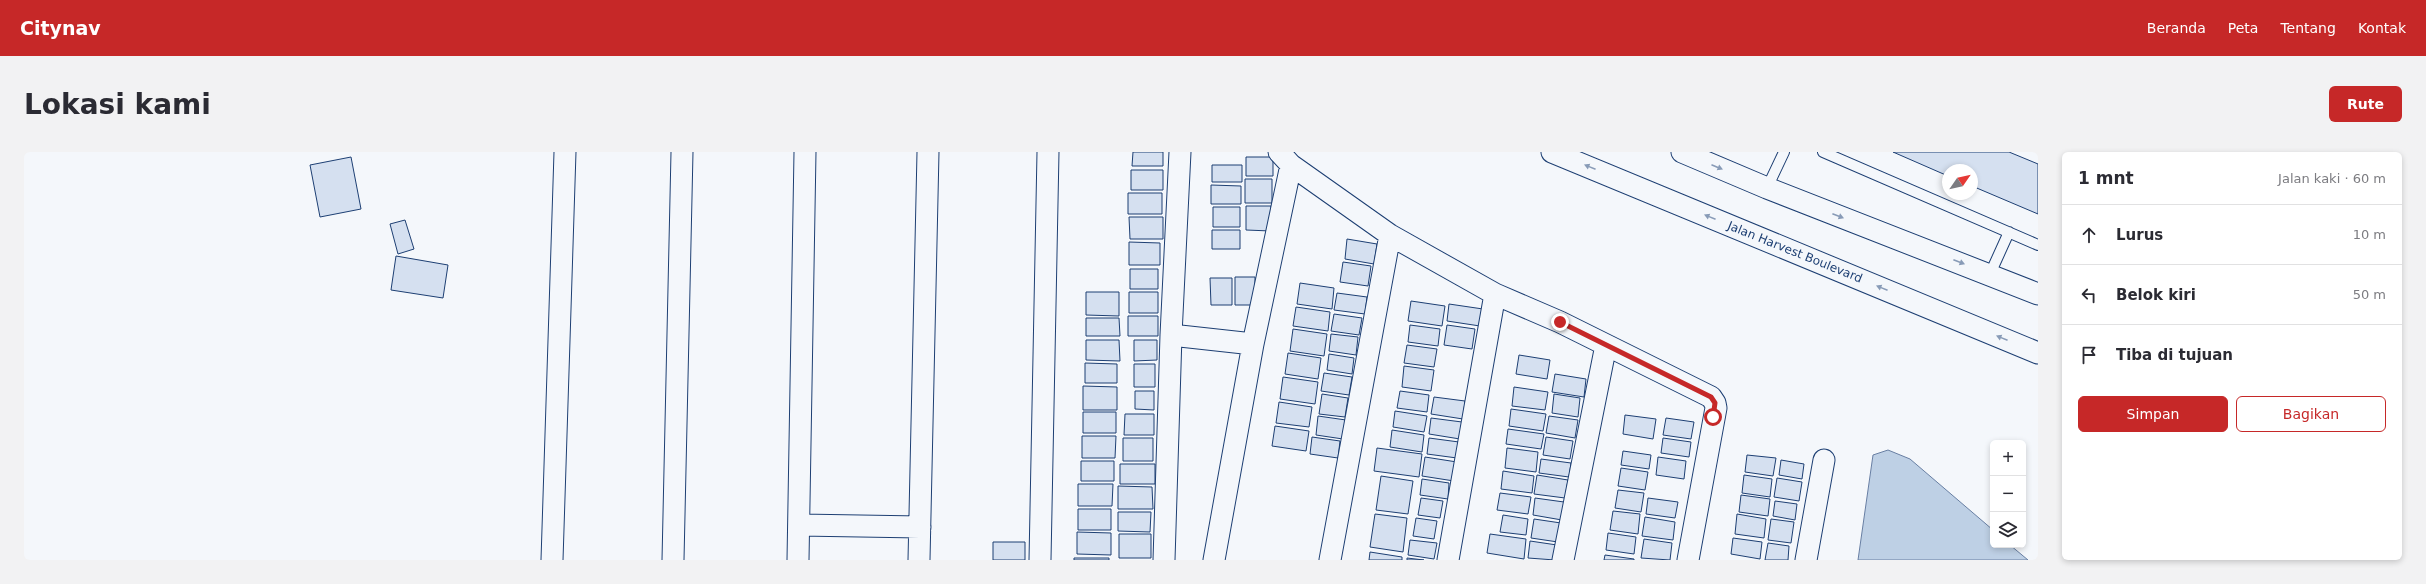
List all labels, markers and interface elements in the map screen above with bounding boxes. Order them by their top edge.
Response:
text: Citynav [20,17,101,39]
text: Beranda [2147,20,2206,36]
text: Peta [2228,20,2258,36]
text: Tentang [2280,20,2336,36]
text: Kontak [2358,20,2406,36]
button: Rute [2329,86,2402,122]
text: Lokasi kami [24,88,211,121]
one-way arrow [1583,164,1595,170]
north arrow [1942,164,1978,200]
one-way arrow [1712,165,1724,171]
text: 1 mnt [2078,168,2134,188]
text: Jalan kaki · 60 m [2278,171,2386,186]
one-way arrow [1833,213,1845,219]
one-way arrow [1704,214,1716,221]
street label: Jalan Harvest Boulevard [1725,218,1865,286]
icon: ahead [2078,224,2100,246]
text: Lurus [2116,226,2163,244]
text: 10 m [2353,227,2386,242]
one-way arrow [1954,260,1966,266]
icon: left [2078,284,2100,306]
one-way arrow [1875,285,1887,291]
text: Belok kiri [2116,286,2196,304]
text: 50 m [2353,287,2386,302]
route end [1551,313,1569,331]
one-way arrow [1996,335,2007,341]
icon: arrive [2078,344,2100,366]
text: Tiba di tujuan [2116,346,2233,364]
button: Simpan [2078,396,2228,432]
button: Bagikan [2236,396,2386,432]
route start [1704,408,1722,426]
map controls [1990,440,2026,548]
button: + [1990,440,2026,476]
button: − [1990,476,2026,512]
button: layers [1990,512,2026,548]

